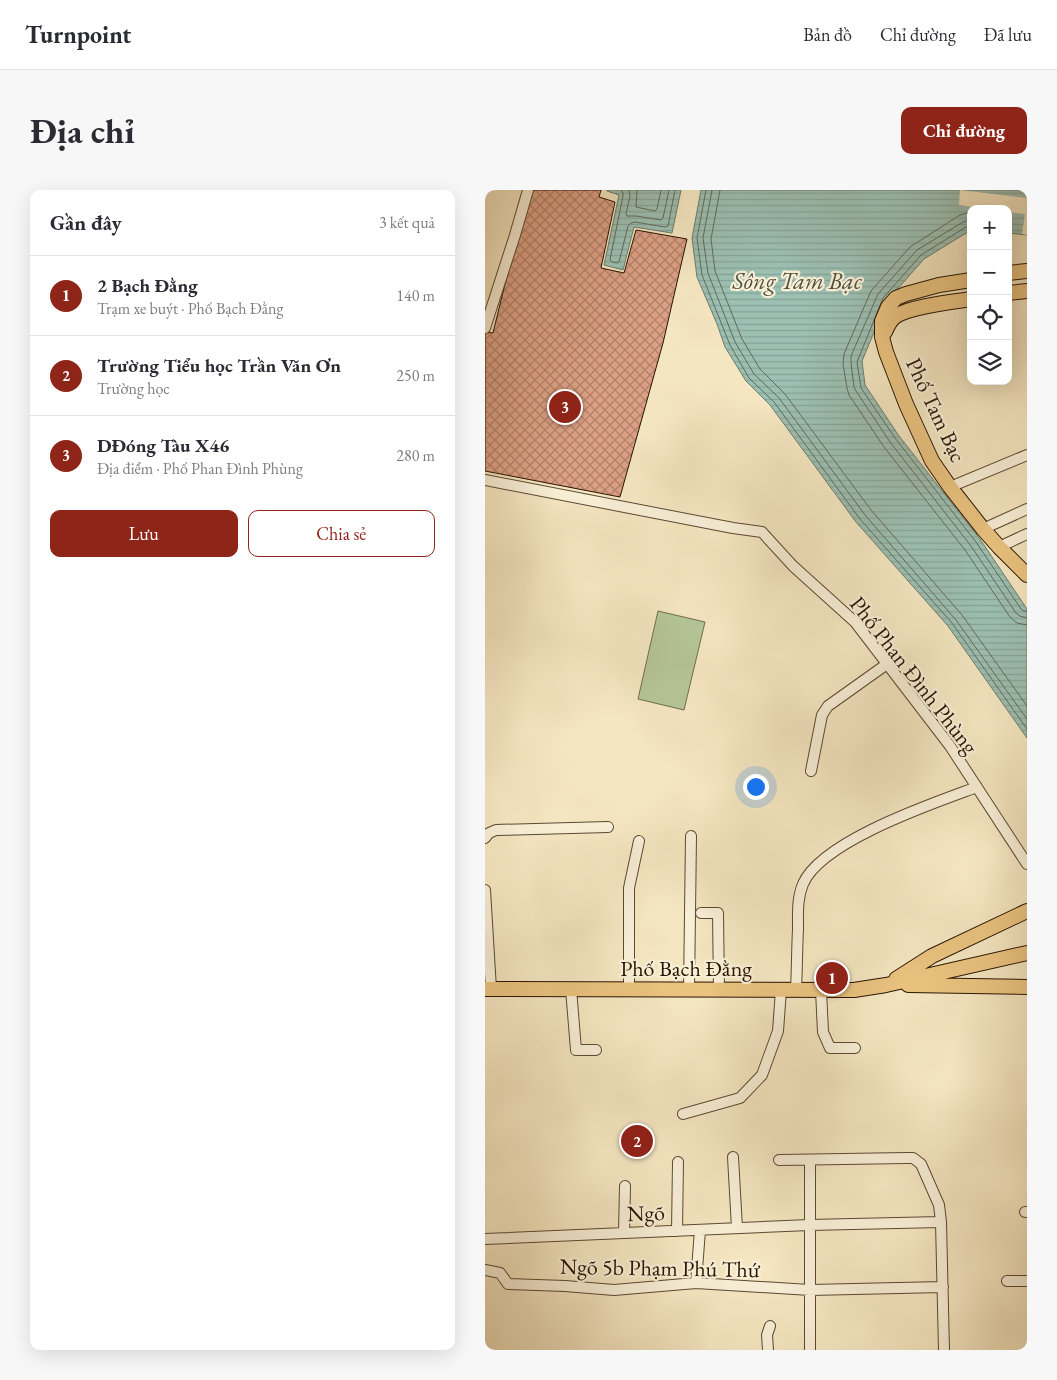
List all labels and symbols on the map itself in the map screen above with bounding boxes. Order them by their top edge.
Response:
water label: Sông Tam Bạc [732,265,862,296]
street label: Phố Tam Bạc [899,353,973,467]
pin: 3 [549,388,581,426]
street label: Phố Phan Đình Phùng [843,590,985,760]
your location [743,774,769,800]
street label: Phố Bạch Đằng [620,954,752,983]
pin: 1 [816,959,848,997]
pin: 2 [621,1122,653,1160]
street label: Ngõ [627,1198,666,1228]
street label: Ngõ 5b Phạm Phú Thứ [560,1252,761,1284]

